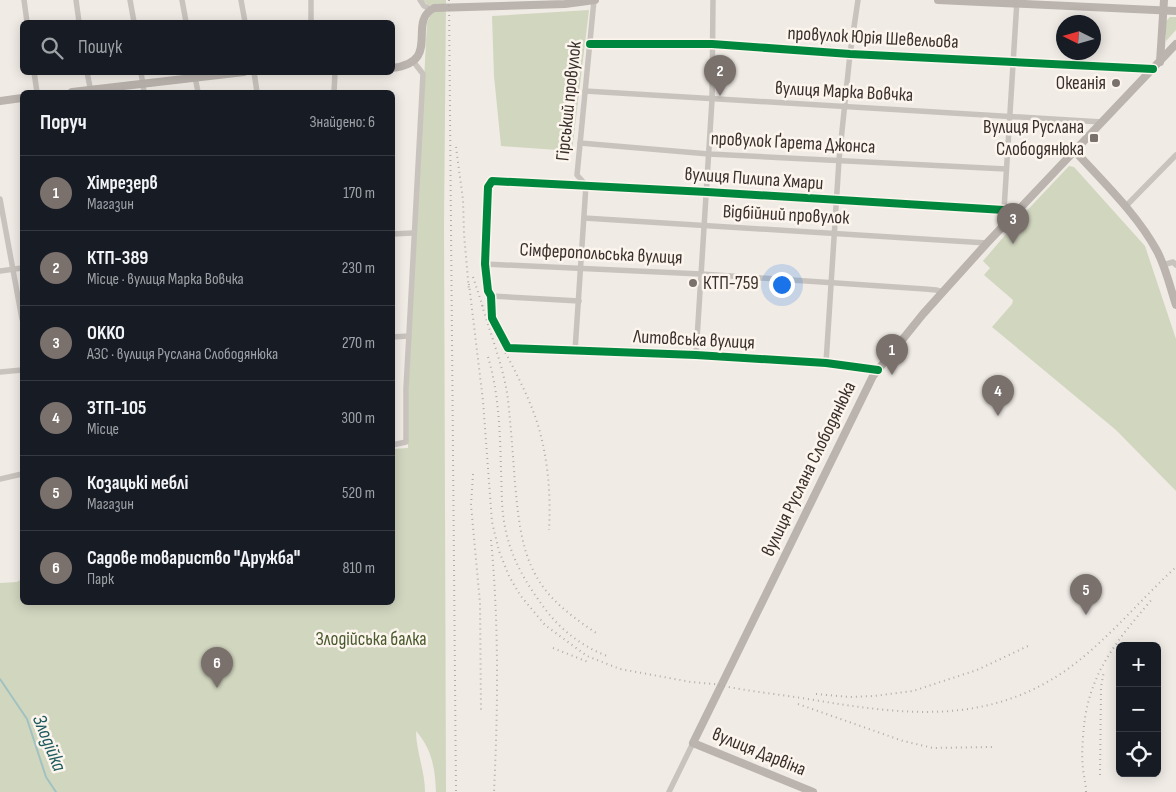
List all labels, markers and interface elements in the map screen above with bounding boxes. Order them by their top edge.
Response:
north arrow [1056,15,1101,60]
search box [20,20,395,75]
street label: провулок Юрія Шевельова [787,22,959,54]
icon: search [38,34,66,62]
text: Пошук [78,36,122,59]
street label: Гірський провулок [551,39,587,162]
pin: 2 [704,55,736,96]
place label: Океанія [1056,72,1106,95]
street label: вулиця Марка Вовчка [774,77,914,107]
marker: Океанія [1110,77,1122,89]
text: Поруч [40,110,87,135]
text: Знайдено: 6 [309,113,375,132]
place label: Вулиця Руслана Слободянюка [983,116,1084,161]
street label: провулок Ґарета Джонса [710,127,876,159]
marker: Вулиця Руслана Слободянюка [1088,132,1100,144]
street label: вулиця Пилипа Хмари [684,163,824,195]
text: Хімрезерв [87,172,158,195]
text: 1 [53,184,59,203]
text: 170 m [343,184,375,203]
text: Магазин [87,195,134,214]
street label: Відбійний провулок [722,200,851,230]
pin: 3 [997,203,1029,244]
street label: Сімферопольська вулиця [519,238,683,270]
text: КТП-389 [87,247,148,270]
text: 2 [52,259,60,278]
text: 230 m [342,259,375,278]
text: Місце · вулиця Марка Вовчка [87,270,244,289]
place label: КТП-759 [703,272,759,295]
your location [769,272,795,298]
marker: КТП-759 [687,277,699,289]
text: OKKO [87,322,125,345]
street label: Литовська вулиця [632,325,755,355]
text: 3 [52,334,60,353]
text: 270 m [342,334,375,353]
pin: 1 [876,334,908,375]
text: АЗС · вулиця Руслана Слободянюка [87,345,278,364]
pin: 4 [982,375,1014,416]
street label: вулиця Руслана Слободянюка [757,378,861,560]
text: ЗТП-105 [87,397,146,420]
text: 4 [52,409,60,428]
text: 300 m [341,409,375,428]
text: Місце [87,420,119,439]
text: Козацькі меблі [87,472,188,495]
text: 5 [52,484,60,503]
text: 520 m [342,484,375,503]
text: Магазин [87,495,134,514]
text: Садове товариство "Дружба" [87,547,300,570]
text: 6 [52,559,60,578]
text: 810 m [342,559,375,578]
text: Парк [87,570,114,589]
pin: 5 [1070,574,1102,615]
park label: Злодійська балка [315,628,427,651]
map controls [1116,642,1161,777]
button: + [1116,642,1161,687]
pin: 6 [201,647,233,688]
button: − [1116,687,1161,732]
water label: Злодійка [27,711,71,775]
street label: вулиця Дарвіна [709,723,809,781]
button: locate [1116,732,1161,777]

